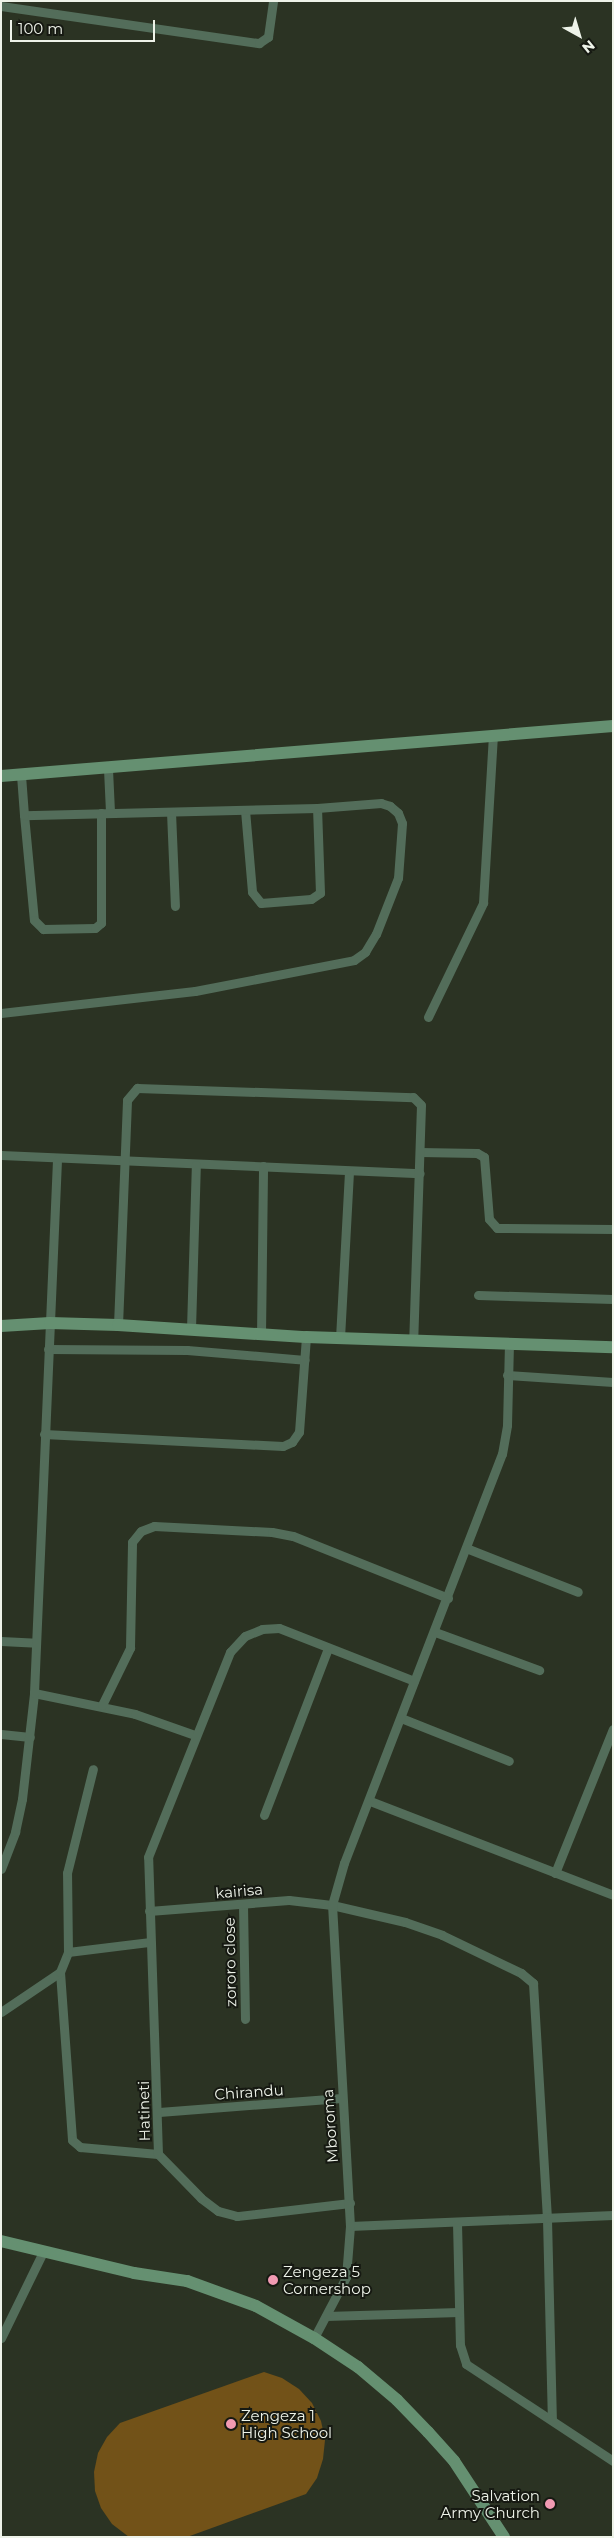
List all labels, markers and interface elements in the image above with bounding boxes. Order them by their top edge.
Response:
scale bar [12,10,158,42]
north arrow [554,10,604,60]
text: 100 m [18,19,63,38]
text: N [578,36,598,57]
street label: kairisa [214,1880,264,1902]
street label: zororo close [220,1917,240,2007]
street label: Hatineti [134,2081,154,2141]
street label: Chirandu [214,2081,284,2103]
street label: Mboroma [318,2089,342,2163]
place label: Zengeza 5 Cornershop [283,2262,371,2297]
marker: Zengeza 5 Cornershop [267,2274,279,2286]
place label: Zengeza 1 High School [241,2406,332,2441]
marker: Zengeza 1 High School [225,2418,237,2430]
place label: Salvation Army Church [441,2486,540,2521]
marker: Salvation Army Church [544,2498,556,2510]

